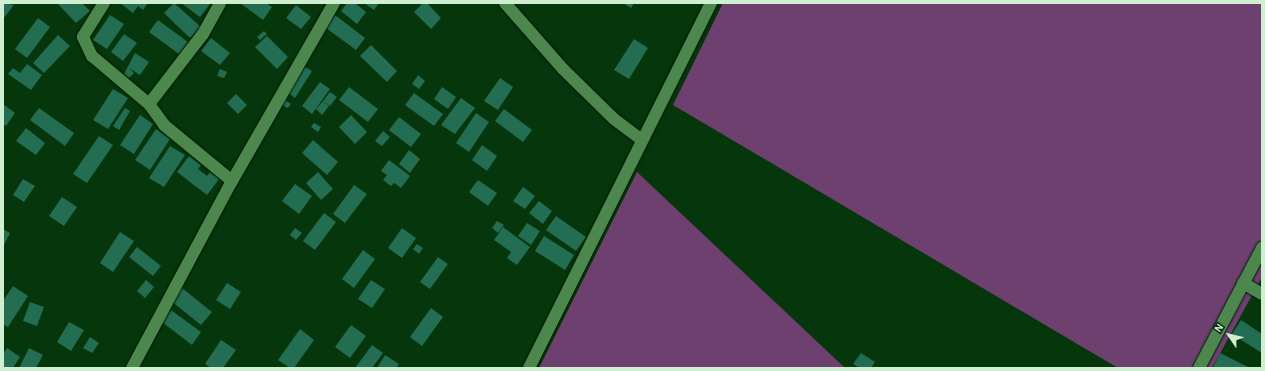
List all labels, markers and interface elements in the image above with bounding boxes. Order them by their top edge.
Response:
north arrow [1209,315,1249,355]
text: N [1212,322,1225,334]

